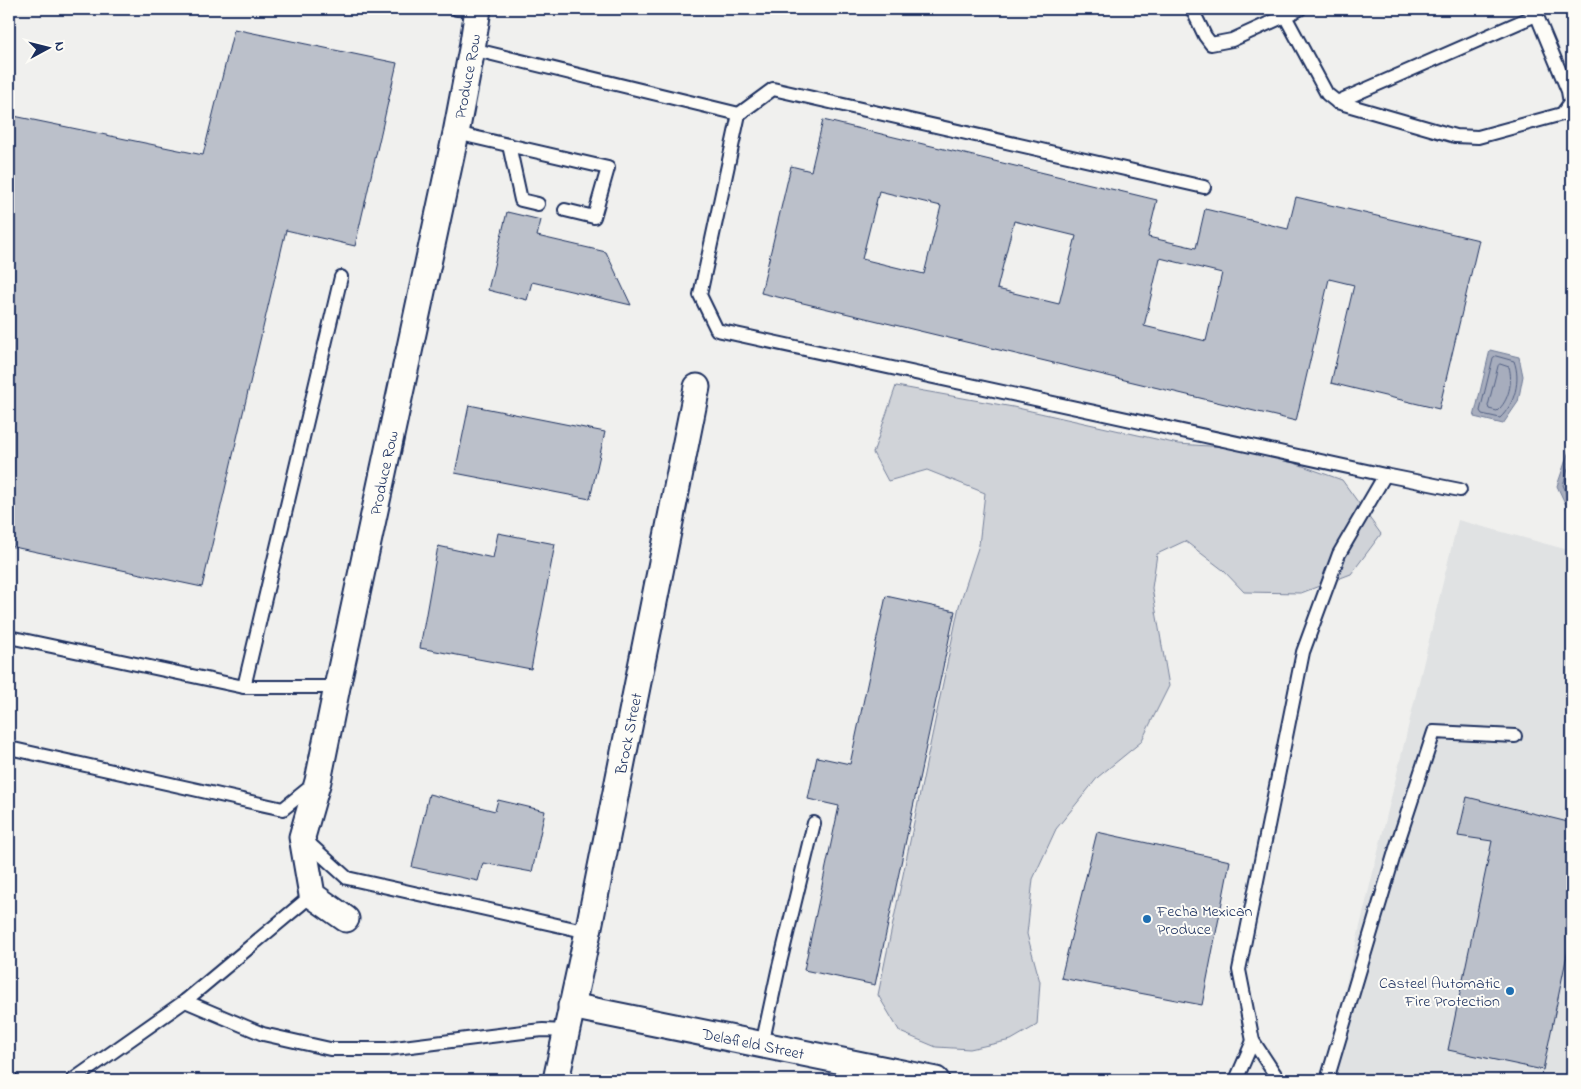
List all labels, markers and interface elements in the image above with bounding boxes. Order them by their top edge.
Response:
north arrow [22,22,72,72]
street label: Produce Row [449,33,488,121]
text: N [48,41,70,53]
street label: Produce Row [364,429,406,517]
street label: Brock Street [610,690,650,778]
place label: Fecha Mexican Produce [1156,900,1253,942]
marker: Fecha Mexican Produce [1141,913,1153,925]
place label: Casteel Automatic Fire Protection [1379,972,1501,1014]
marker: Casteel Automatic Fire Protection [1504,985,1516,997]
street label: Delafield Street [699,1023,807,1067]

